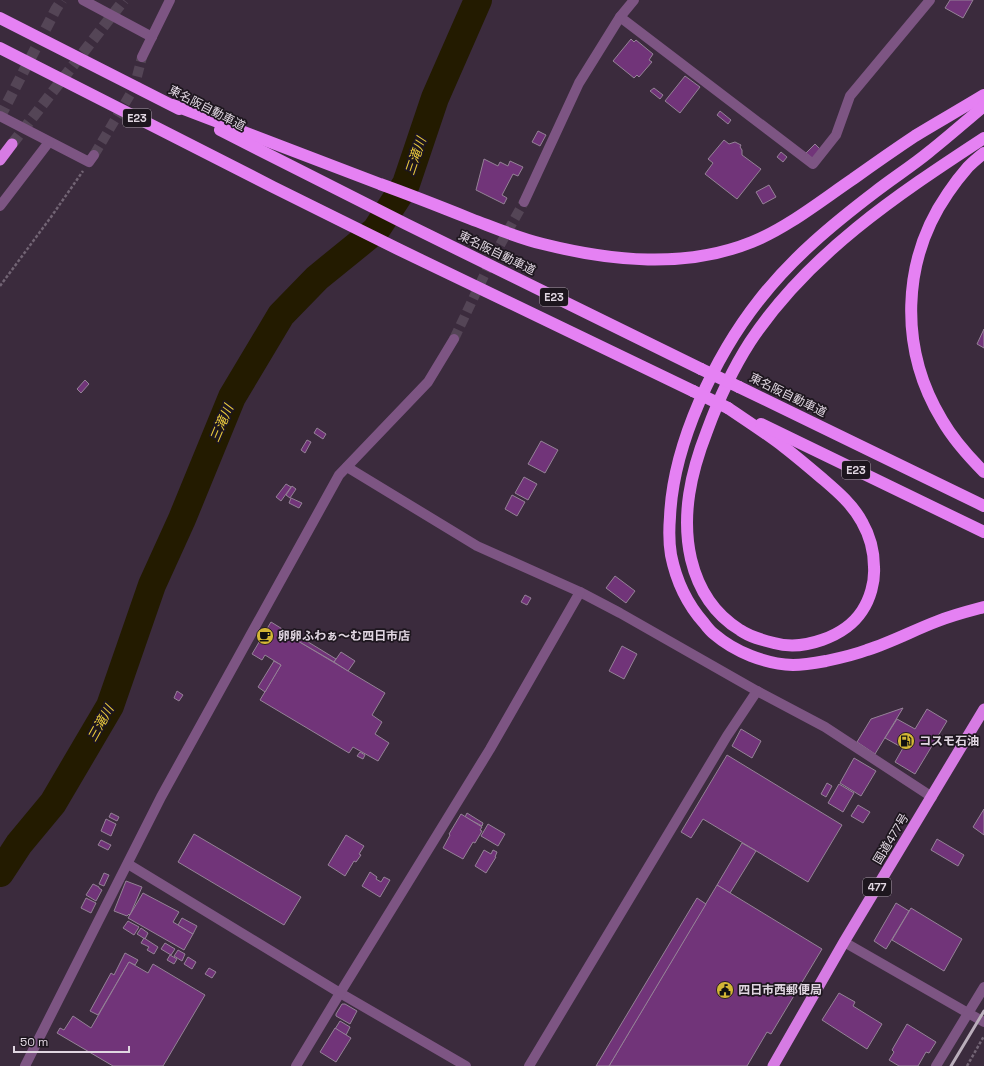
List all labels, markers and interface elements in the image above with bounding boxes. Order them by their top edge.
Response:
street label: 東名阪自動車道 [166,82,248,134]
road number: E23 [123,109,151,127]
water label: 三滝川 [401,133,431,177]
street label: 東名阪自動車道 [456,227,538,279]
road number: E23 [540,288,568,306]
street label: 東名阪自動車道 [747,369,829,421]
water label: 三滝川 [206,400,238,444]
road number: E23 [842,461,870,479]
cafe icon: 卵卵ふわぁ～む四日市店 [255,626,275,646]
place label: 卵卵ふわぁ～む四日市店 [278,628,410,644]
water label: 三滝川 [84,700,118,744]
fuel station icon: コスモ石油 [896,731,916,751]
place label: コスモ石油 [919,733,979,749]
street label: 国道477号 [870,811,912,867]
road number: 477 [863,878,891,896]
public building icon: 四日市西郵便局 [715,980,735,1000]
place label: 四日市西郵便局 [738,982,822,998]
scale bar [14,1028,129,1054]
text: 50 m [20,1034,48,1050]

